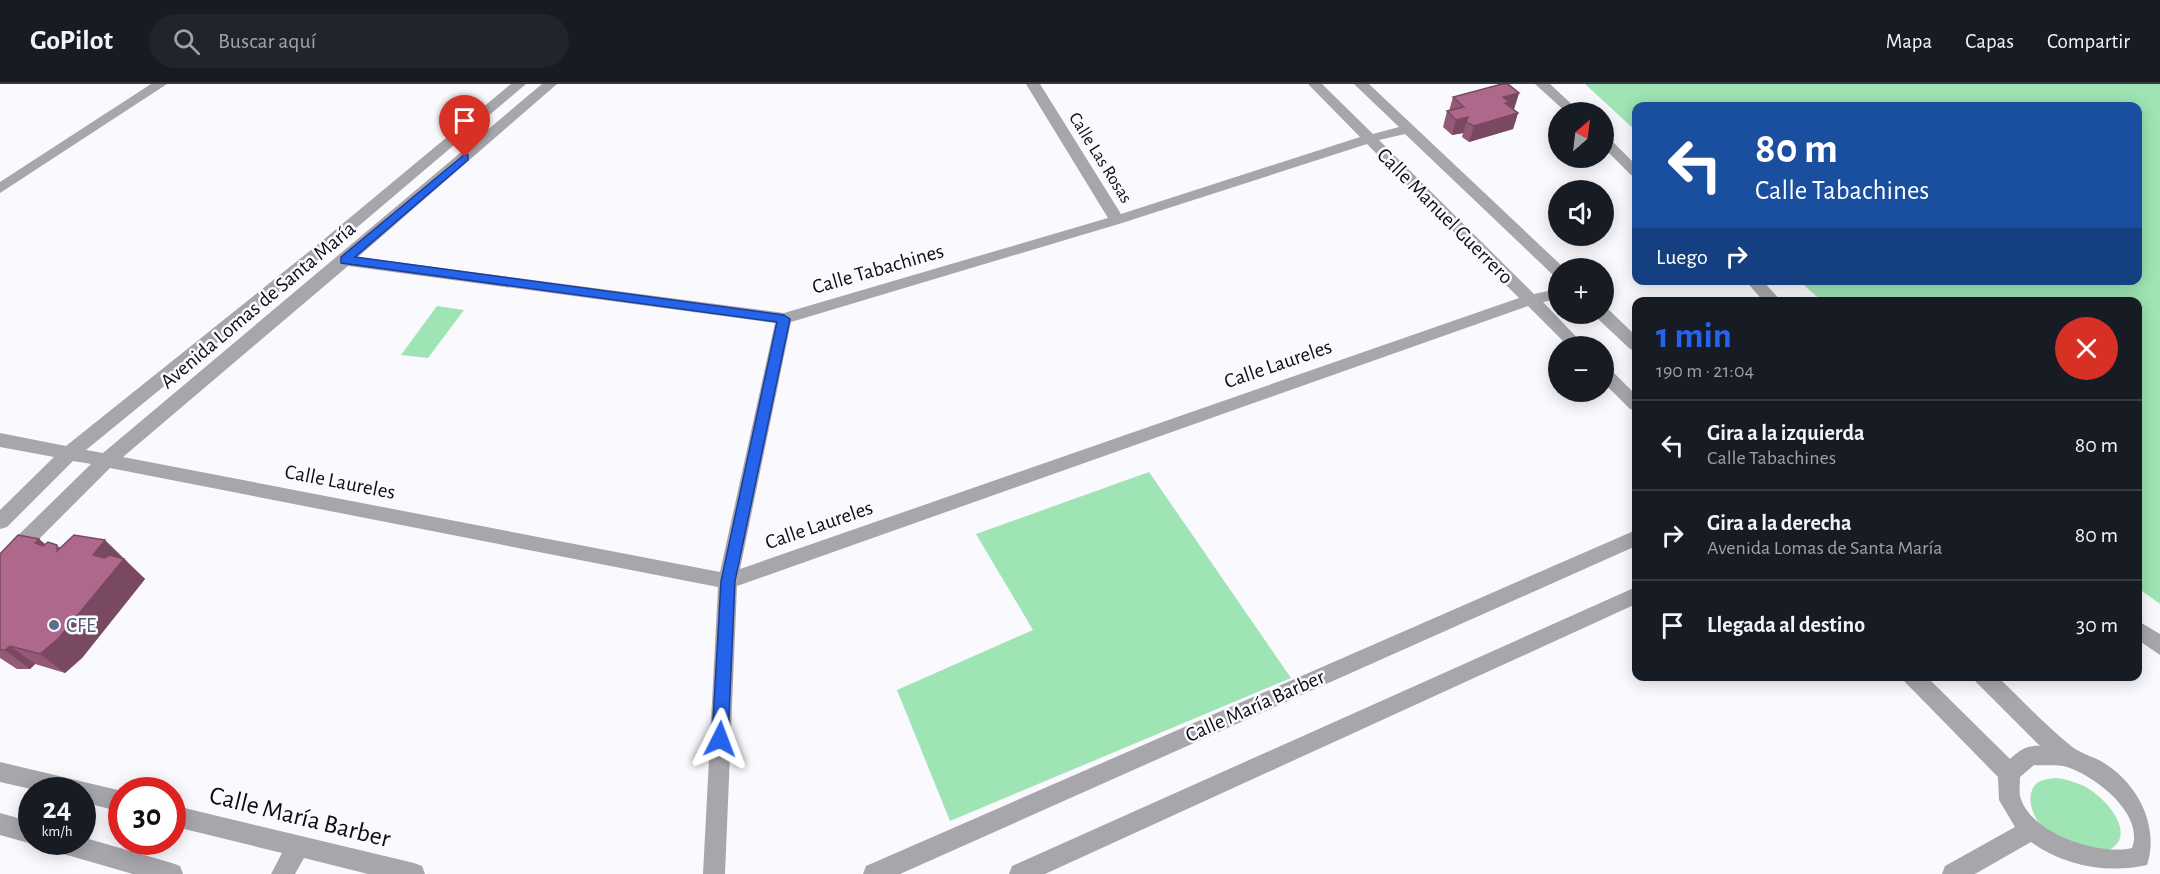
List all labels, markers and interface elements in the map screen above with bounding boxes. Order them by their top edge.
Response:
search box [149,14,569,68]
icon: search [170,25,203,58]
text: GoPilot [30,27,113,55]
text: Buscar aquí [218,30,316,52]
text: Mapa [1886,31,1932,52]
text: Capas [1965,31,2014,52]
text: Compartir [2047,31,2130,52]
pin [439,95,490,157]
north arrow [1548,102,1614,168]
map controls [1548,102,1614,402]
icon: arrive [448,104,481,137]
street label: Calle Las Rosas [1065,110,1135,206]
icon: left [1656,126,1734,204]
text: 80 m [1755,128,1838,170]
street label: Calle Manuel Guerrero [1373,144,1517,288]
text: Calle Tabachines [1755,177,1929,204]
button: sound [1548,180,1614,246]
street label: Avenida Lomas de Santa María [156,217,360,393]
street label: Calle Tabachines [810,240,946,298]
icon: right [1720,240,1753,273]
text: Luego [1656,246,1708,268]
button: + [1548,258,1614,324]
button: close [2055,317,2118,380]
text: 1 min [1656,318,1732,354]
street label: Calle Laureles [1222,336,1334,392]
button: − [1548,336,1614,402]
text: 190 m · 21:04 [1656,361,1754,381]
text: Gira a la izquierda [1707,422,1865,444]
icon: left [1656,429,1689,462]
text: 80 m [2075,434,2118,456]
text: Calle Tabachines [1707,448,1836,468]
street label: Calle Laureles [283,461,397,503]
street label: Calle Laureles [763,497,875,553]
text: Gira a la derecha [1707,512,1852,534]
icon: right [1656,519,1689,552]
text: 80 m [2075,524,2118,546]
text: Avenida Lomas de Santa María [1707,538,1943,558]
icon: arrive [1656,609,1689,642]
text: Llegada al destino [1707,614,1865,636]
text: 30 m [2076,614,2118,636]
place label: CFE [66,615,96,636]
marker: CFE [47,618,61,632]
street label: Calle María Barber [1182,666,1328,746]
position arrow [688,707,752,771]
speed limit sign: 30 [108,777,186,855]
street label: Calle María Barber [207,782,394,852]
text: 24 [42,794,72,824]
text: km/h [42,824,72,839]

